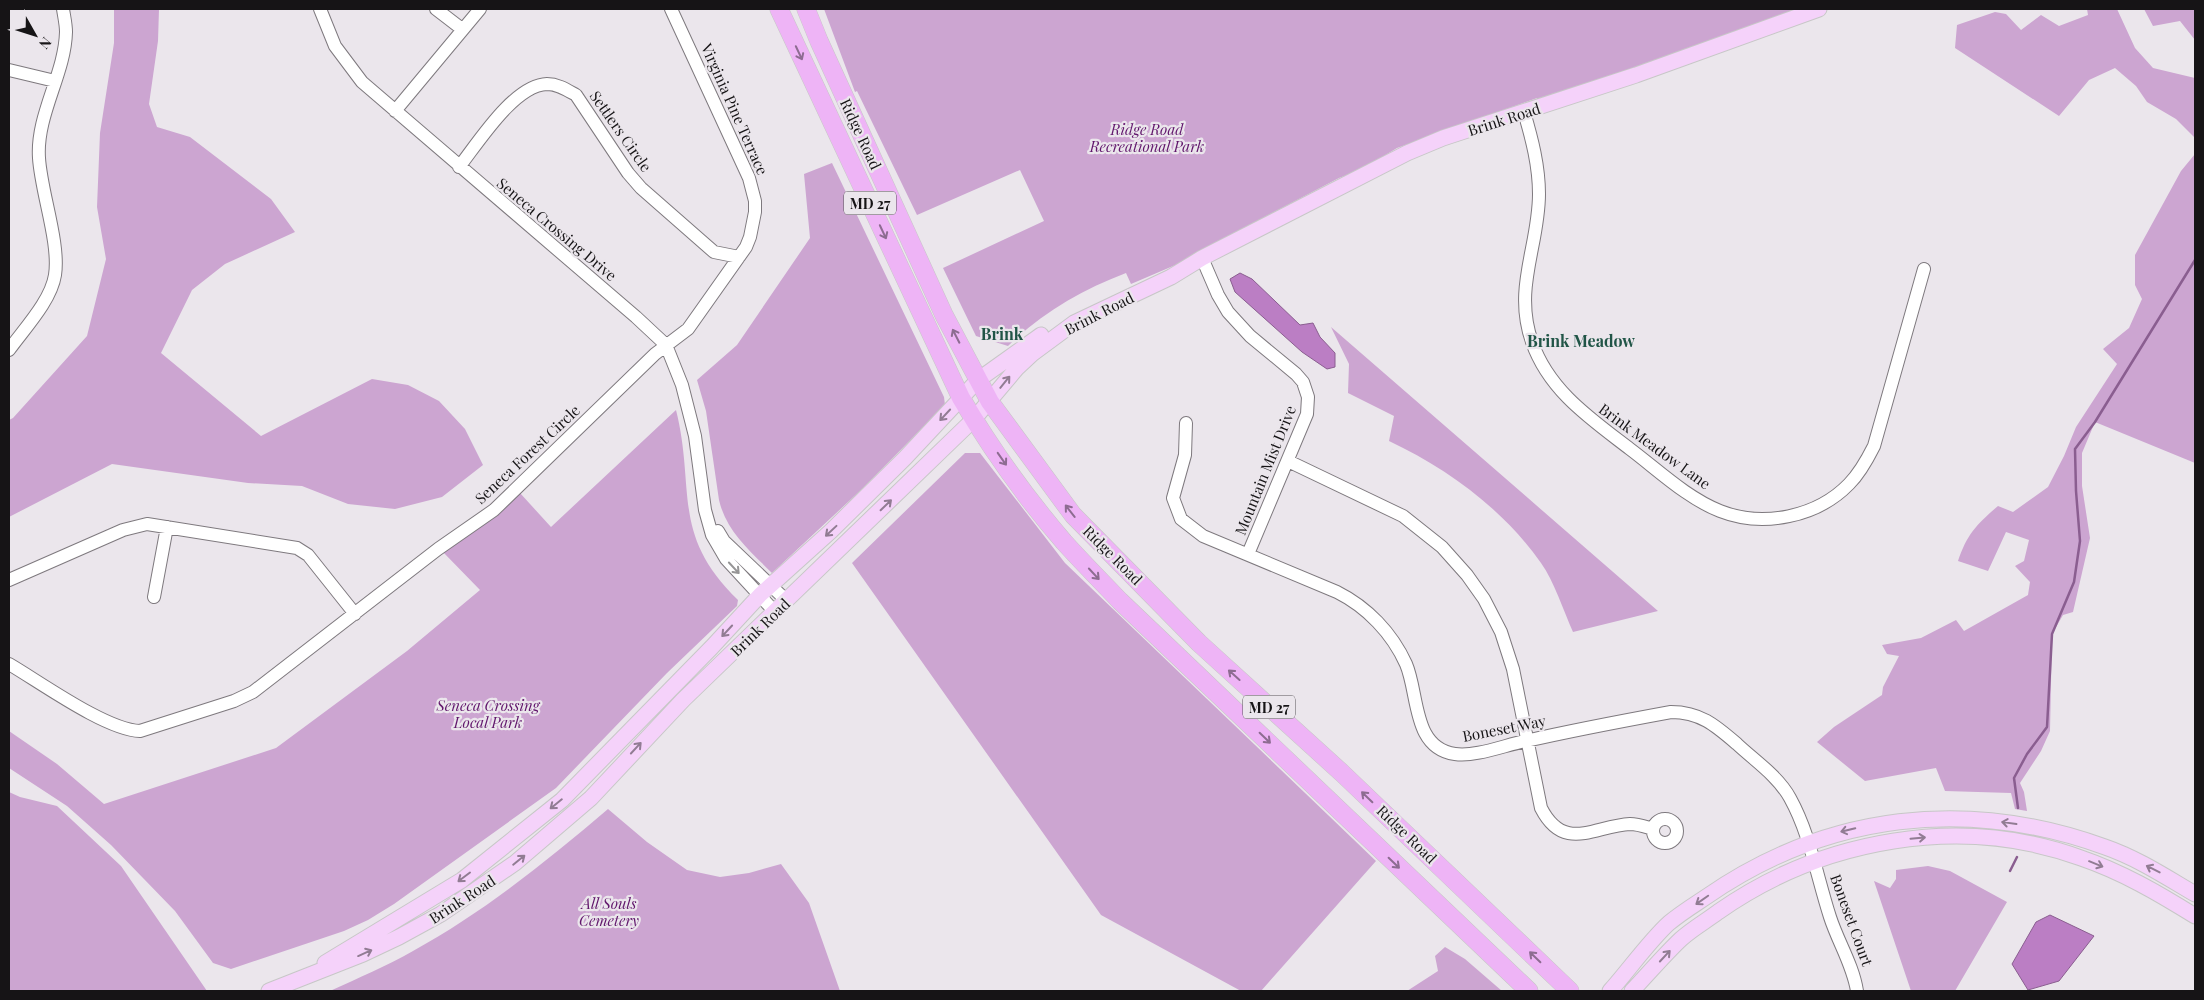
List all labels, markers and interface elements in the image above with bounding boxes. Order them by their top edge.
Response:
north arrow [10,10,60,60]
text: N [35,34,56,53]
street label: Virginia Pine Terrace [697,39,773,178]
one-way arrow [795,45,805,60]
street label: Settlers Circle [586,86,656,176]
street label: Ridge Road [836,95,886,173]
street label: Brink Road [1465,98,1543,140]
park label: Ridge Road Recreational Park [1089,119,1205,156]
street label: Seneca Crossing Drive [493,173,621,285]
road number: MD 27 [844,192,896,214]
one-way arrow [879,224,888,239]
street label: Brink Road [1061,287,1137,339]
district label: Brink [981,323,1024,344]
one-way arrow [951,329,961,344]
district label: Brink Meadow [1527,330,1635,351]
one-way arrow [999,376,1010,389]
street label: Brink Meadow Lane [1595,399,1715,493]
street label: Seneca Forest Circle [470,400,584,508]
street label: Mountain Mist Drive [1230,402,1300,538]
one-way arrow [939,409,951,422]
one-way arrow [997,452,1007,466]
one-way arrow [880,499,892,511]
one-way arrow [1065,504,1076,517]
street label: Ridge Road [1079,521,1147,589]
one-way arrow [824,525,837,537]
one-way arrow [728,562,740,575]
one-way arrow [1088,568,1100,580]
street label: Brink Road [726,593,794,660]
one-way arrow [721,625,733,638]
one-way arrow [1228,669,1241,681]
park label: Seneca Crossing Local Park [436,695,541,732]
road number: MD 27 [1243,696,1295,719]
street label: Boneset Way [1461,710,1548,746]
one-way arrow [1258,732,1271,744]
one-way arrow [630,742,642,755]
one-way arrow [1361,791,1373,803]
one-way arrow [550,798,563,809]
street label: Ridge Road [1373,800,1442,868]
one-way arrow [2001,818,2017,828]
one-way arrow [1840,826,1856,835]
one-way arrow [1910,833,1926,843]
one-way arrow [512,855,525,866]
one-way arrow [1388,857,1400,870]
one-way arrow [2088,859,2103,869]
one-way arrow [2146,864,2161,873]
street label: Brink Road [425,870,499,928]
street label: Boneset Court [1826,871,1878,969]
one-way arrow [458,872,471,883]
park label: All Souls Cemetery [579,893,639,930]
one-way arrow [1695,895,1709,905]
one-way arrow [357,948,372,958]
one-way arrow [1659,949,1671,962]
one-way arrow [1529,951,1541,963]

